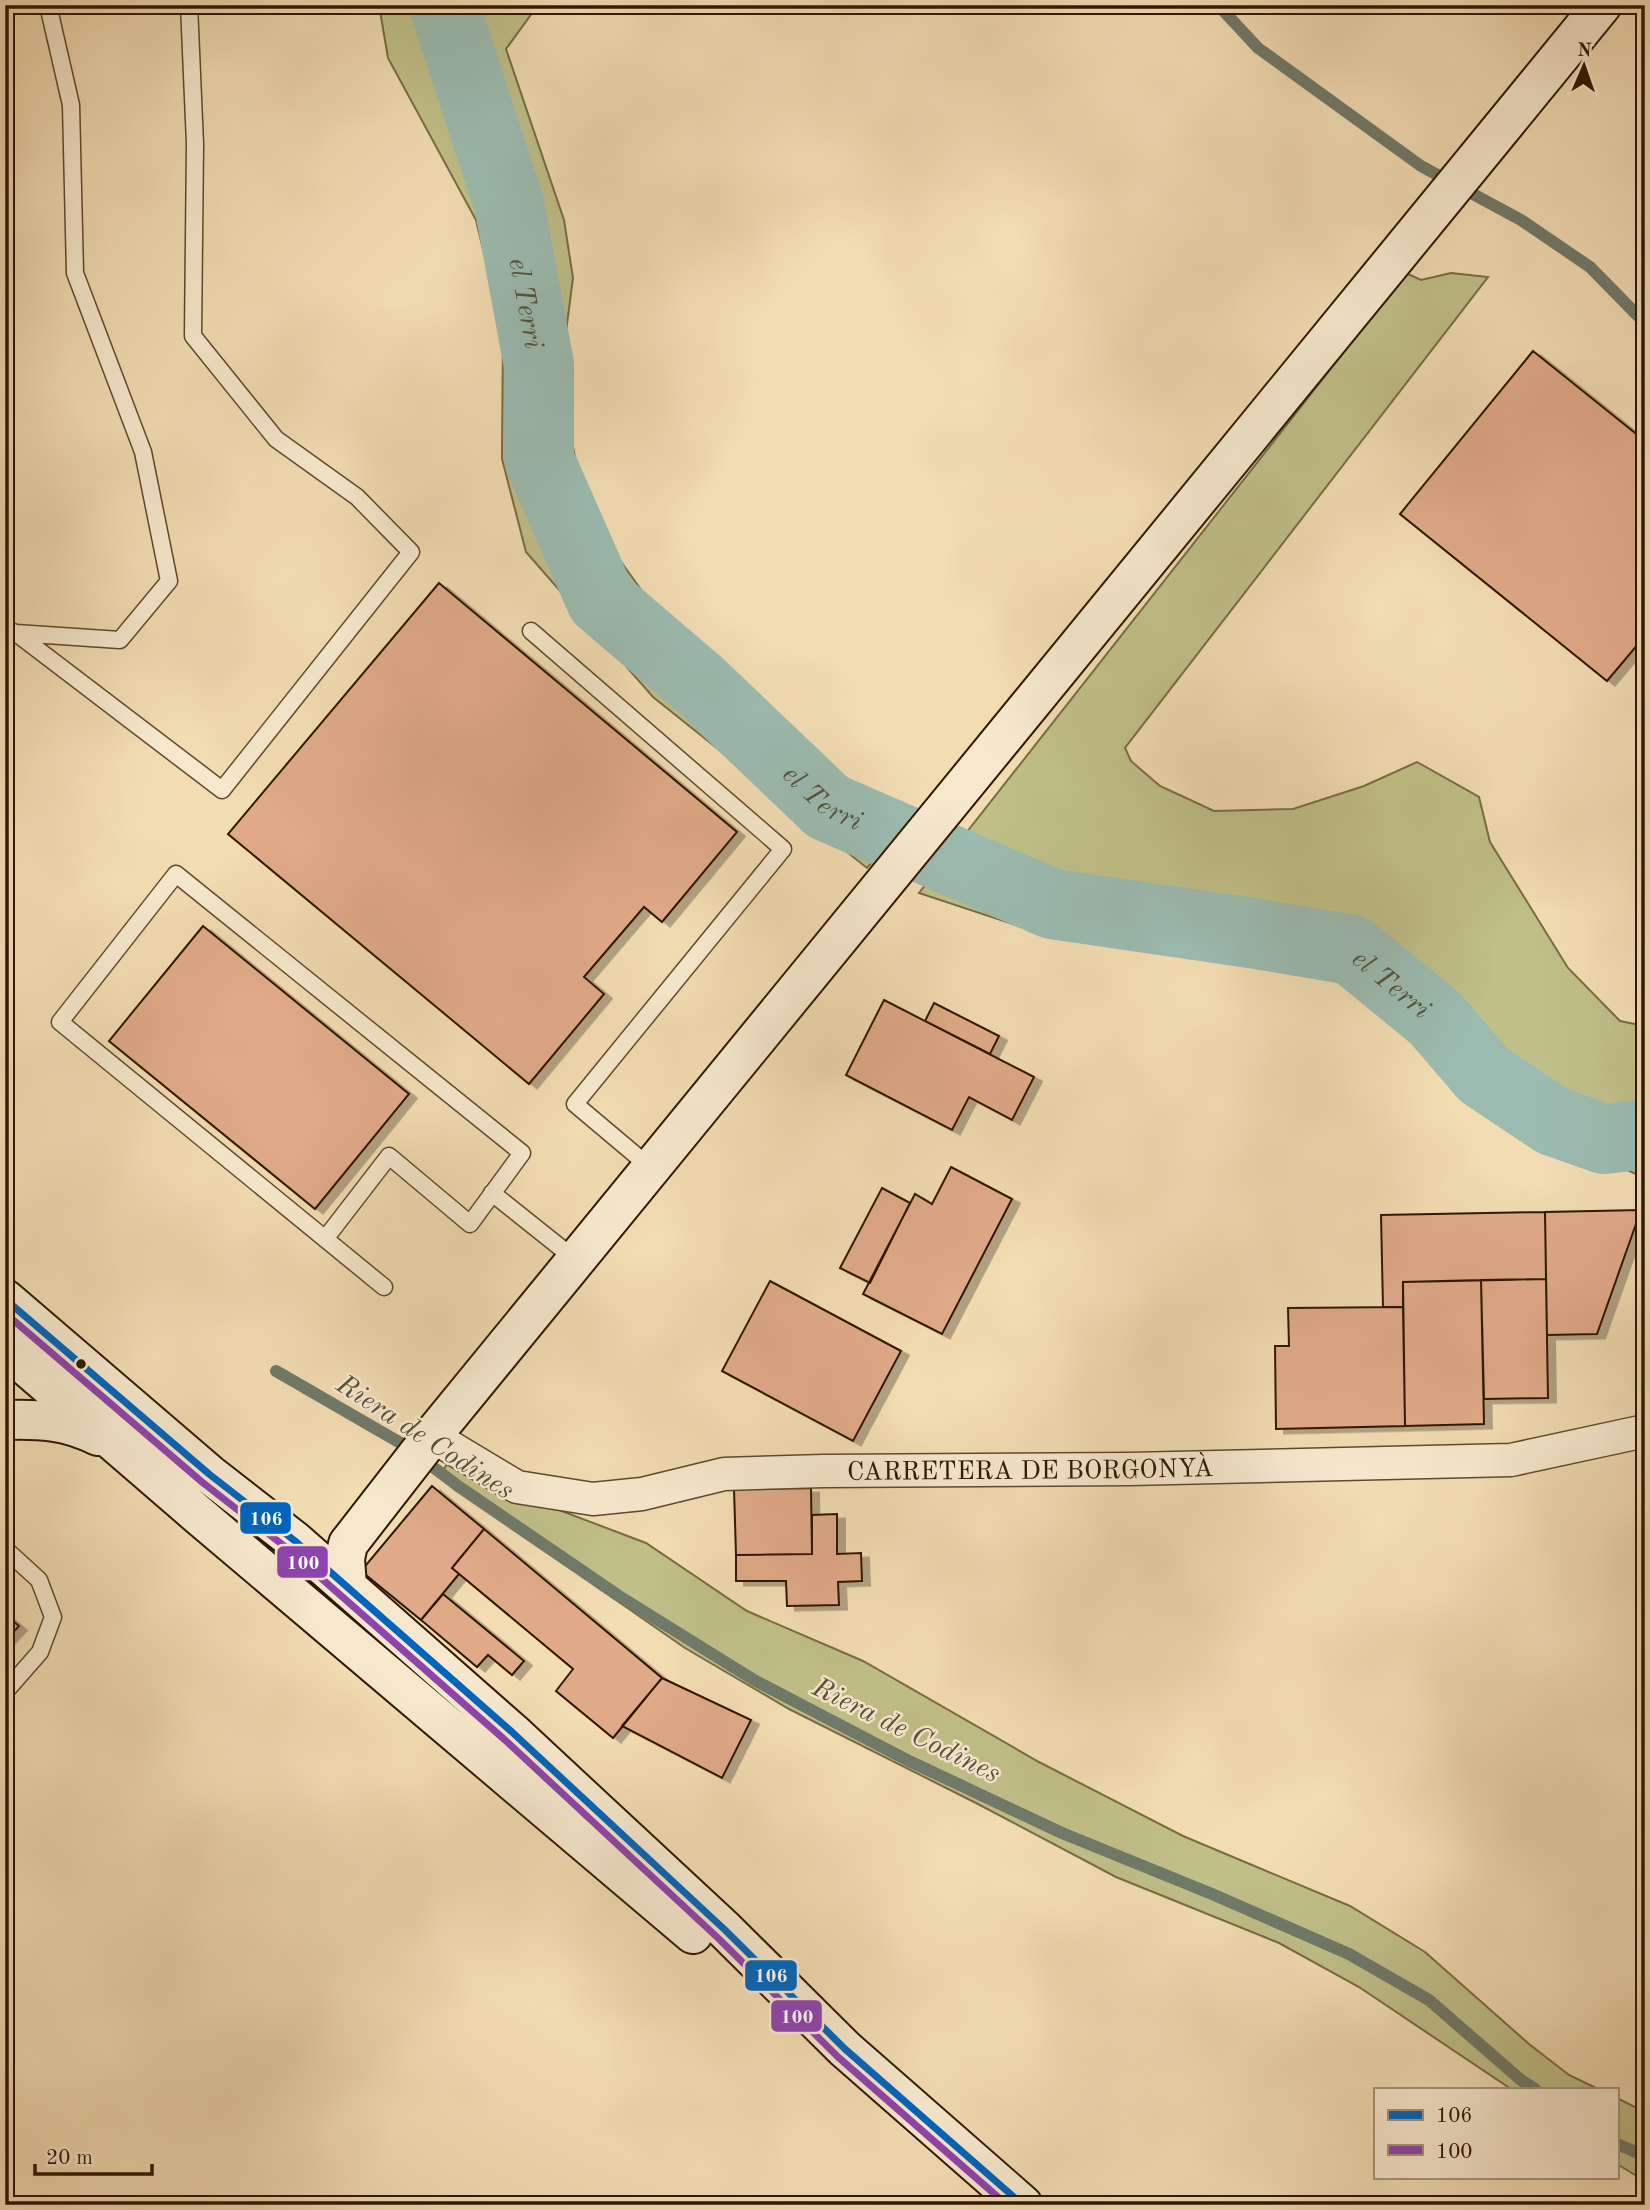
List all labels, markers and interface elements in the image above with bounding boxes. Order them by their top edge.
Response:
north arrow [1548,32,1618,102]
text: N [1577,42,1593,61]
water label: el Terri [502,256,547,351]
water label: el Terri [776,761,866,837]
water label: el Terri [1346,945,1435,1025]
unlabelled marker [74,1357,88,1371]
water label: Riera de Codines [330,1370,518,1506]
street label: CARRETERA DE BORGONYÀ [847,1452,1214,1486]
line badge: 106 [239,1501,292,1535]
text: 106 [249,1511,283,1530]
line badge: 100 [276,1545,329,1579]
text: 100 [286,1555,320,1574]
water label: Riera de Codines [806,1674,1004,1789]
line badge: 106 [744,1959,798,1992]
text: 106 [754,1968,788,1987]
line badge: 100 [770,1999,823,2033]
text: 100 [780,2009,814,2028]
legend [1374,2088,1618,2178]
text: 106 [1436,2106,1473,2127]
scale bar [35,2133,152,2177]
text: 100 [1436,2142,1473,2163]
text: 20 m [46,2148,93,2169]

